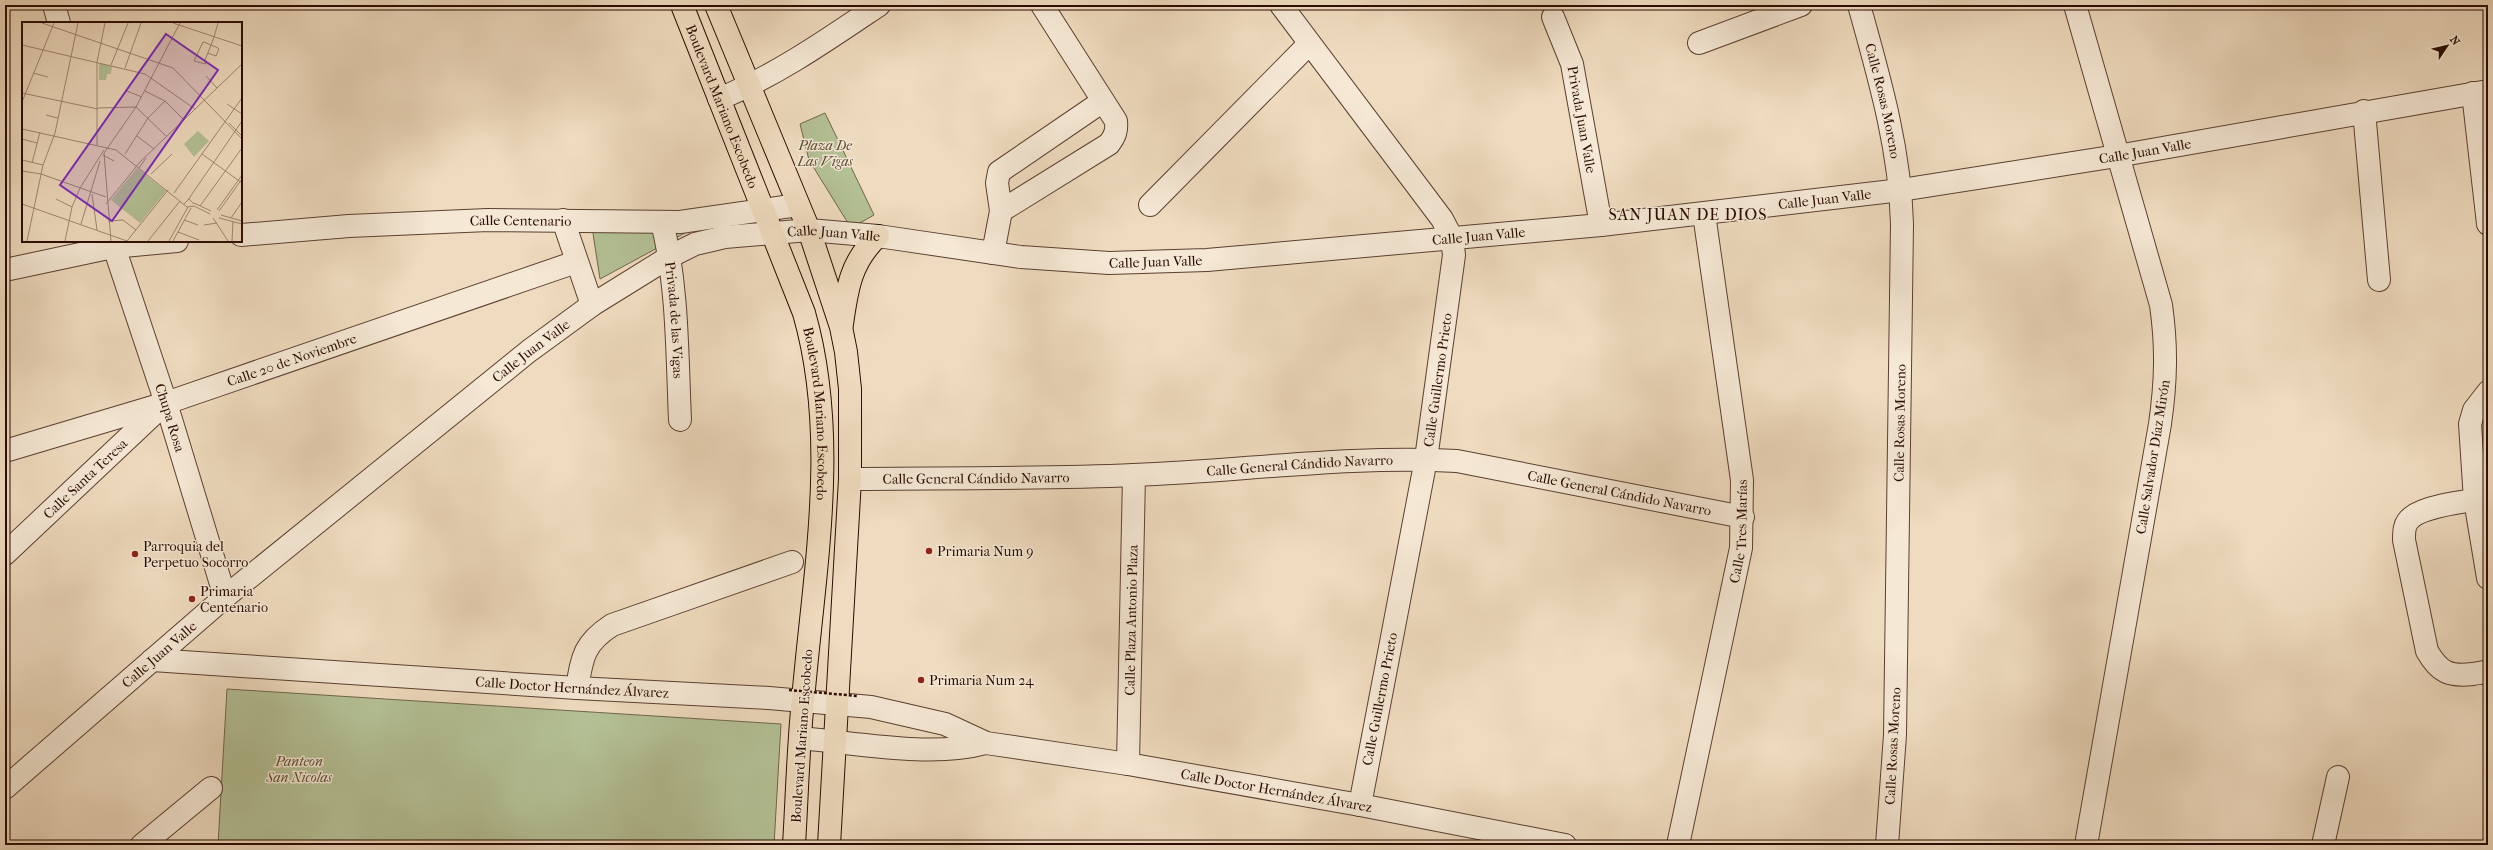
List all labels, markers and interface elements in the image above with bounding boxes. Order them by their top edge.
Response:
inset map [22,22,242,242]
street label: Boulevard Mariano Escobedo [682,22,762,191]
north arrow [2427,26,2467,66]
text: N [2447,33,2463,48]
street label: Calle Rosas Moreno [1862,41,1904,160]
street label: Privada Juan Valle [1564,64,1600,175]
street label: Calle Juan Valle [2098,135,2193,167]
park label: Plaza De Las Vigas [796,137,854,170]
street label: Calle Juan Valle [1777,185,1872,213]
district label: SAN JUAN DE DIOS [1609,205,1767,224]
street label: Calle Centenario [469,211,571,229]
street label: Calle Juan Valle [786,221,881,245]
street label: Calle Juan Valle [1431,223,1526,248]
street label: Calle Juan Valle [1109,252,1203,271]
street label: Privada de las Vigas [661,260,687,379]
street label: Calle Guillermo Prieto [1420,312,1456,448]
street label: Calle Juan Valle [489,316,573,386]
street label: Boulevard Mariano Escobedo [800,325,831,501]
street label: Calle 20 de Noviembre [225,330,359,390]
street label: Calle Rosas Moreno [1890,364,1910,482]
street label: Calle Salvador Díaz Mirón [2132,379,2174,535]
street label: Chupa Rosa [152,381,189,454]
street label: Calle Santa Teresa [39,434,131,522]
street label: Calle General Cándido Navarro [1206,451,1393,479]
street label: Calle General Cándido Navarro [1526,466,1713,519]
street label: Calle General Cándido Navarro [882,469,1070,487]
street label: Calle Tres Marías [1725,479,1751,585]
place label: Parroquia del Perpetuo Socorro [143,538,248,571]
place label: Primaria Num 9 [937,543,1033,560]
street label: Calle Plaza Antonio Plaza [1121,544,1141,696]
marker: Primaria Num 9 [924,546,934,556]
marker: Parroquia del Perpetuo Socorro [130,549,140,559]
place label: Primaria Centenario [200,583,268,616]
marker: Primaria Centenario [187,594,197,604]
street label: Calle Juan Valle [118,617,200,691]
street label: Calle Guillermo Prieto [1359,631,1401,767]
street label: Boulevard Mariano Escobedo [787,649,817,823]
place label: Primaria Num 24 [929,672,1034,689]
street label: Calle Doctor Hernández Álvarez [475,673,669,701]
marker: Primaria Num 24 [916,675,926,685]
street label: Calle Rosas Moreno [1881,687,1905,805]
park label: Panteon San Nicolas [265,753,333,786]
street label: Calle Doctor Hernández Álvarez [1179,765,1374,816]

